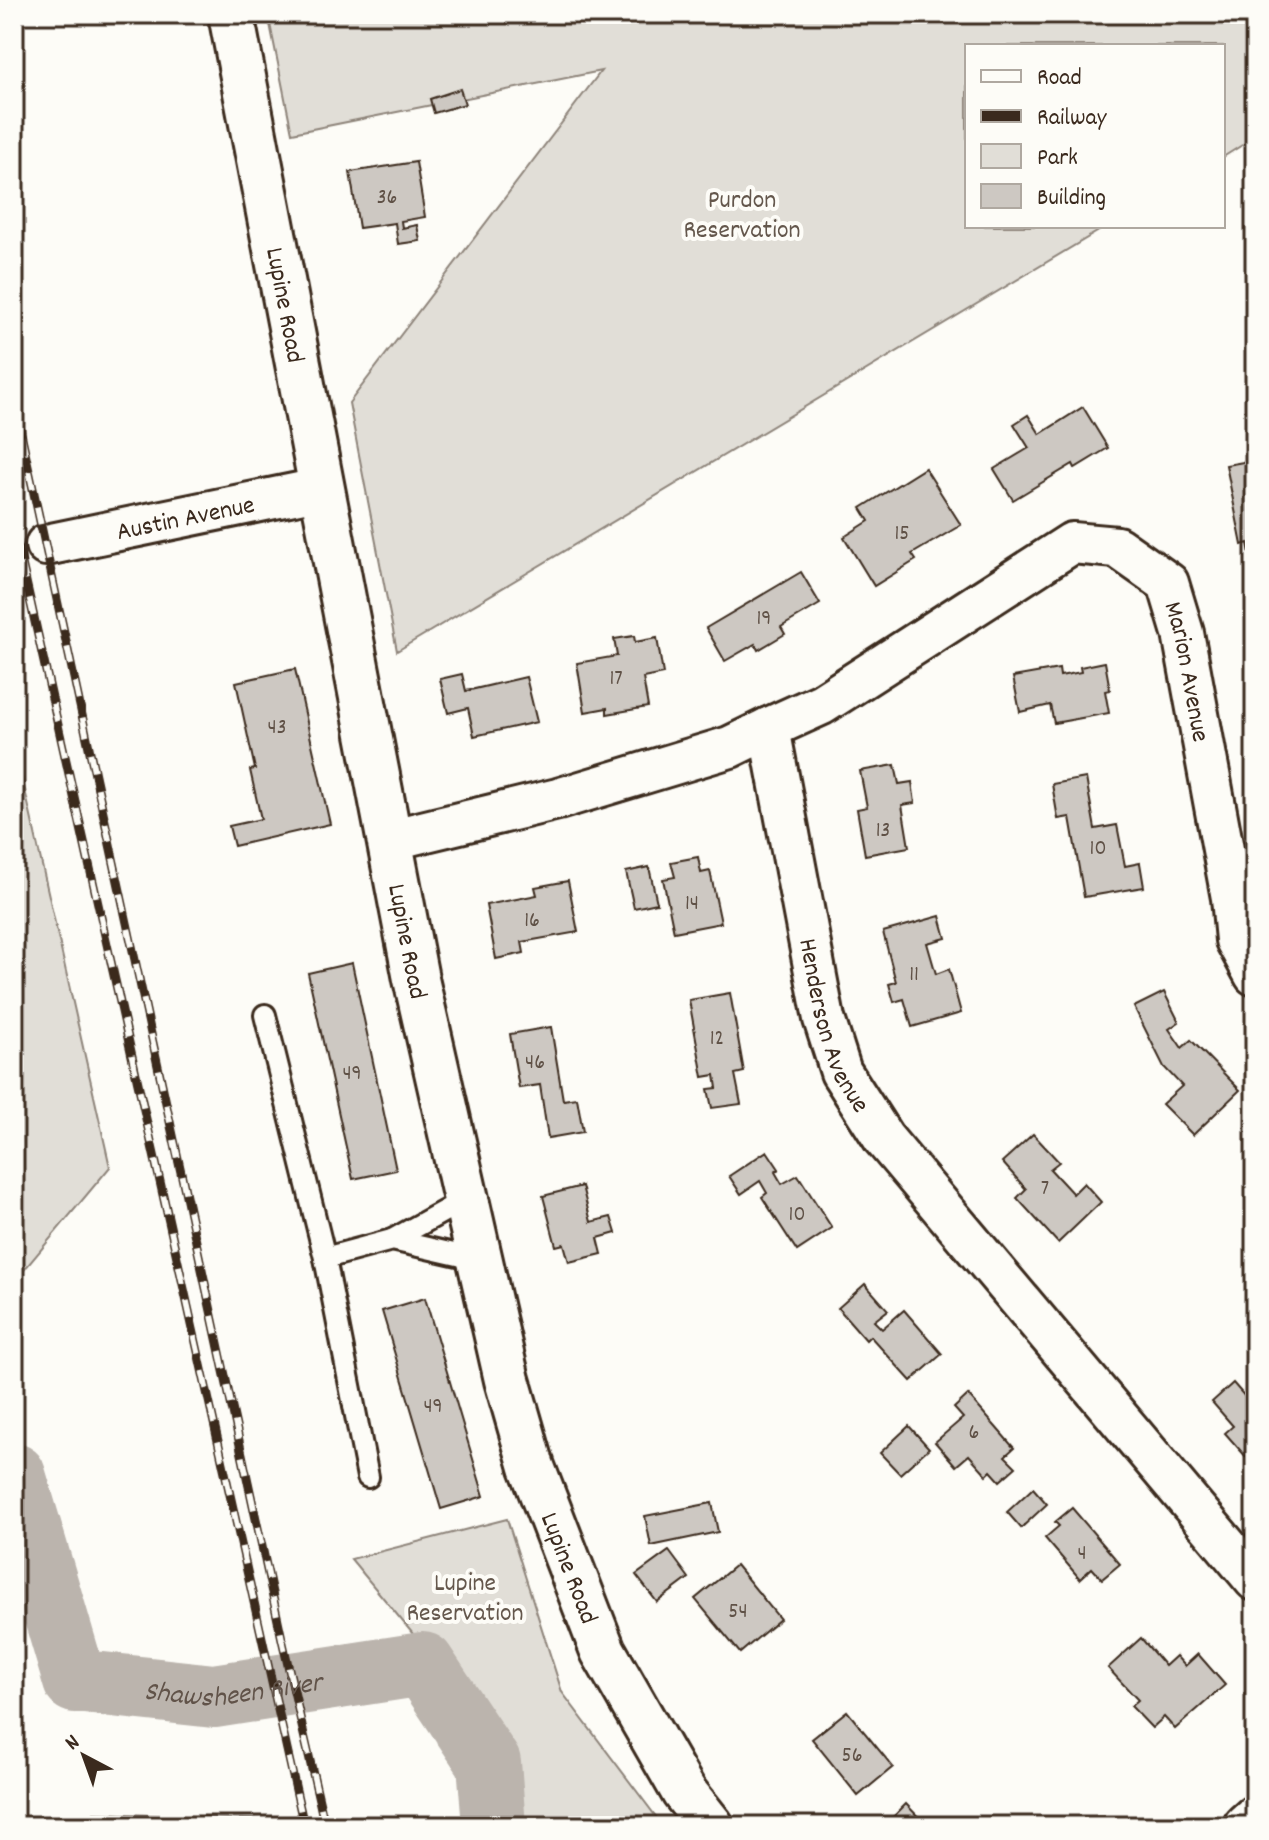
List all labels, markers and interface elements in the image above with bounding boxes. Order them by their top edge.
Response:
legend [965,44,1225,228]
text: Road [1037,62,1082,96]
text: Railway [1037,102,1108,136]
text: Park [1037,142,1078,176]
text: Building [1037,182,1106,216]
house number: 36 [377,183,397,214]
park label: Purdon Reservation [683,183,801,250]
street label: Lupine Road [254,245,312,366]
street label: Austin Avenue [114,488,258,552]
house number: 15 [894,519,910,550]
street label: Marion Avenue [1153,597,1218,745]
house number: 19 [757,604,771,635]
house number: 17 [609,664,623,695]
house number: 43 [268,713,286,744]
house number: 13 [876,816,890,847]
house number: 10 [1090,834,1106,865]
street label: Lupine Road [376,881,435,1003]
house number: 14 [685,889,699,920]
house number: 16 [524,906,540,937]
street label: Henderson Avenue [787,936,877,1121]
house number: 11 [909,960,919,991]
house number: 12 [710,1024,724,1055]
house number: 46 [525,1048,545,1079]
house number: 49 [342,1059,362,1090]
house number: 7 [1041,1174,1049,1205]
house number: 10 [789,1200,805,1231]
house number: 49 [423,1392,443,1423]
house number: 6 [969,1418,979,1449]
street label: Lupine Road [529,1508,606,1630]
house number: 4 [1077,1539,1087,1570]
park label: Lupine Reservation [406,1566,524,1633]
house number: 54 [728,1597,748,1628]
water label: Shawsheen River [142,1664,329,1721]
north arrow [44,1716,124,1796]
text: N [59,1728,88,1759]
house number: 56 [842,1741,862,1772]

